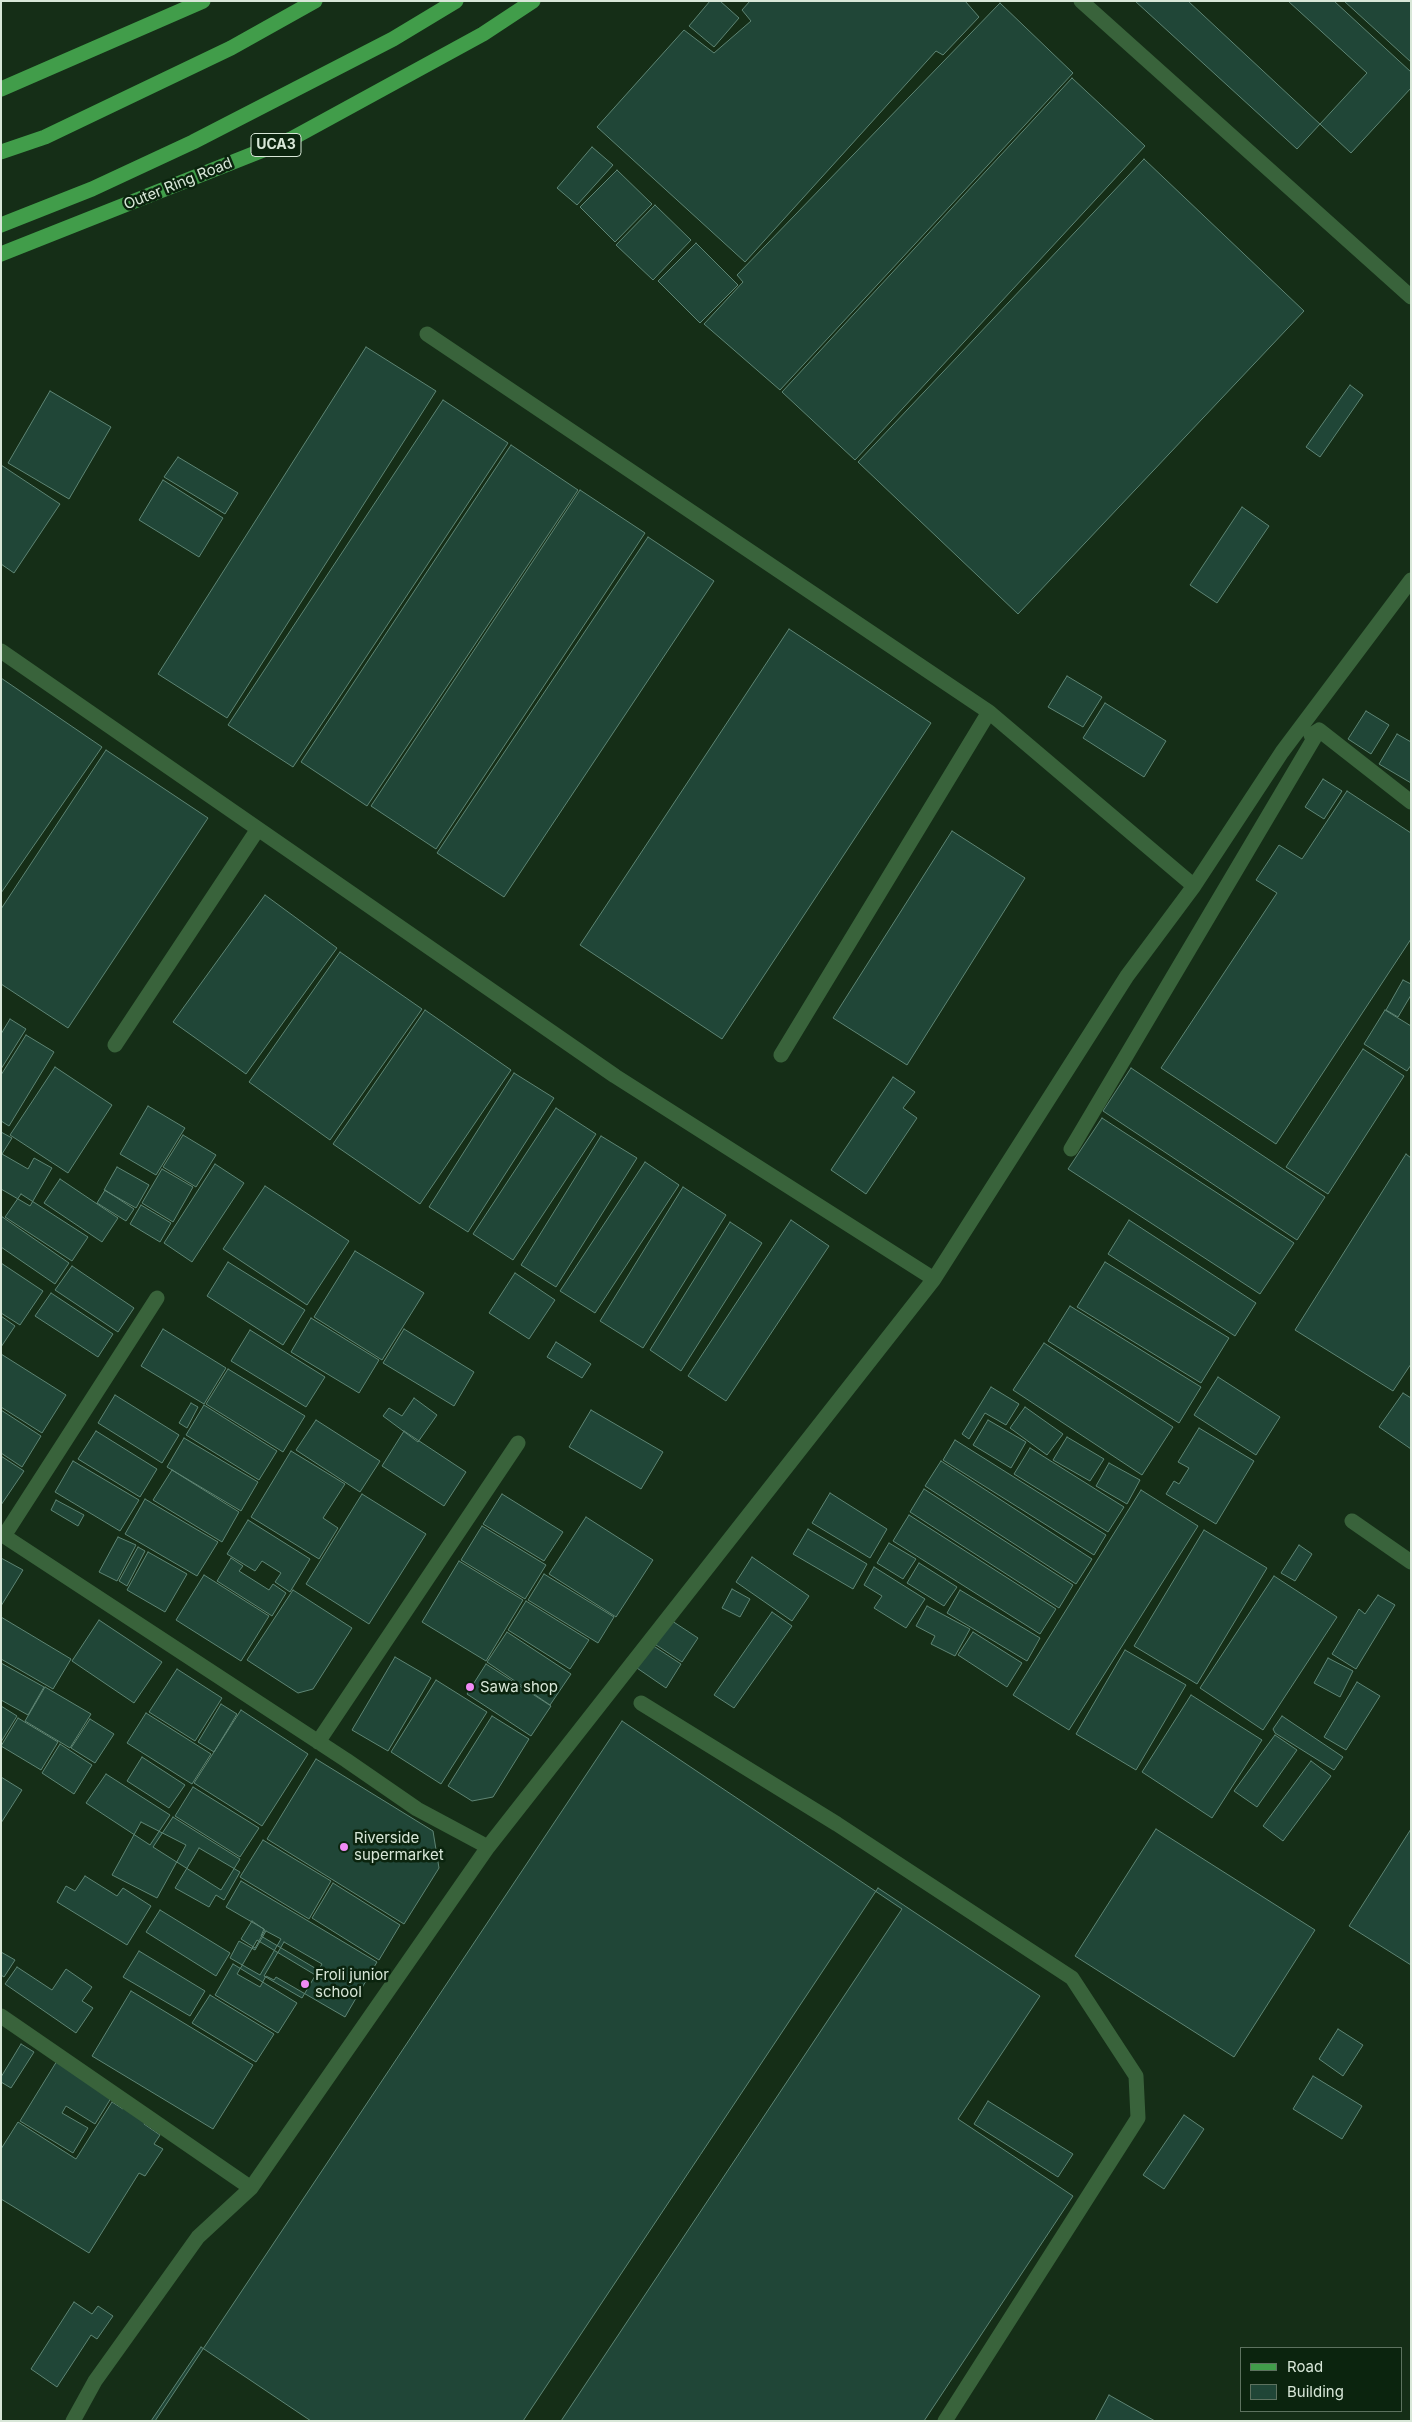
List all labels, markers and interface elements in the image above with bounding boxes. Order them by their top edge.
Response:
road number: UCA3 [251,134,301,156]
street label: Outer Ring Road [121,154,235,214]
place label: Sawa shop [480,1678,558,1696]
marker: Sawa shop [464,1681,476,1693]
place label: Riverside supermarket [354,1829,444,1864]
marker: Riverside supermarket [338,1841,350,1853]
place label: Froli junior school [315,1966,389,2001]
marker: Froli junior school [299,1978,311,1990]
legend [1240,2347,1402,2412]
text: Road [1287,2357,1323,2376]
text: Building [1287,2382,1344,2401]

